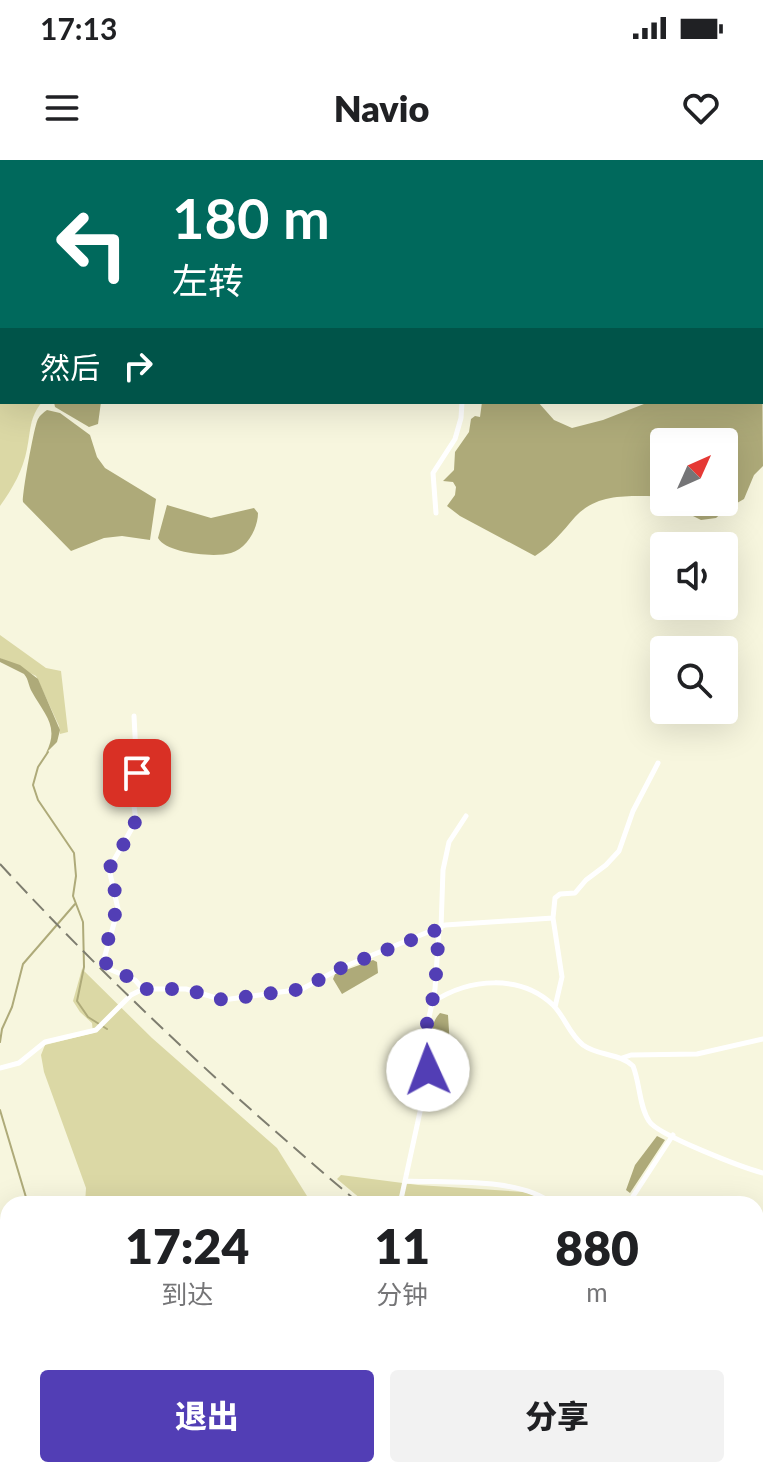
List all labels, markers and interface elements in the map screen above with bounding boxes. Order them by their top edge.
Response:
text: 17:13 [40,10,117,46]
icon: menu [40,86,84,130]
text: Navio [334,86,429,130]
icon: heart [679,86,723,130]
text: 180 m [172,184,330,251]
icon: left [40,192,144,296]
text: 左转 [172,258,244,302]
icon: right [116,344,160,388]
text: 然后 [40,349,100,385]
north arrow [650,428,738,516]
map controls [650,428,738,724]
button: sound [650,532,738,620]
button: search [650,636,738,724]
pin [103,739,171,807]
icon: arrive [115,751,159,795]
position arrow [386,1028,470,1112]
text: 17:24 [125,1217,249,1274]
text: 11 [374,1217,430,1274]
text: 880 [555,1219,639,1276]
text: m [586,1276,608,1308]
text: 到达 [161,1278,213,1310]
text: 分钟 [376,1278,428,1310]
button: 退出 [40,1370,374,1462]
button: 分享 [390,1370,724,1462]

